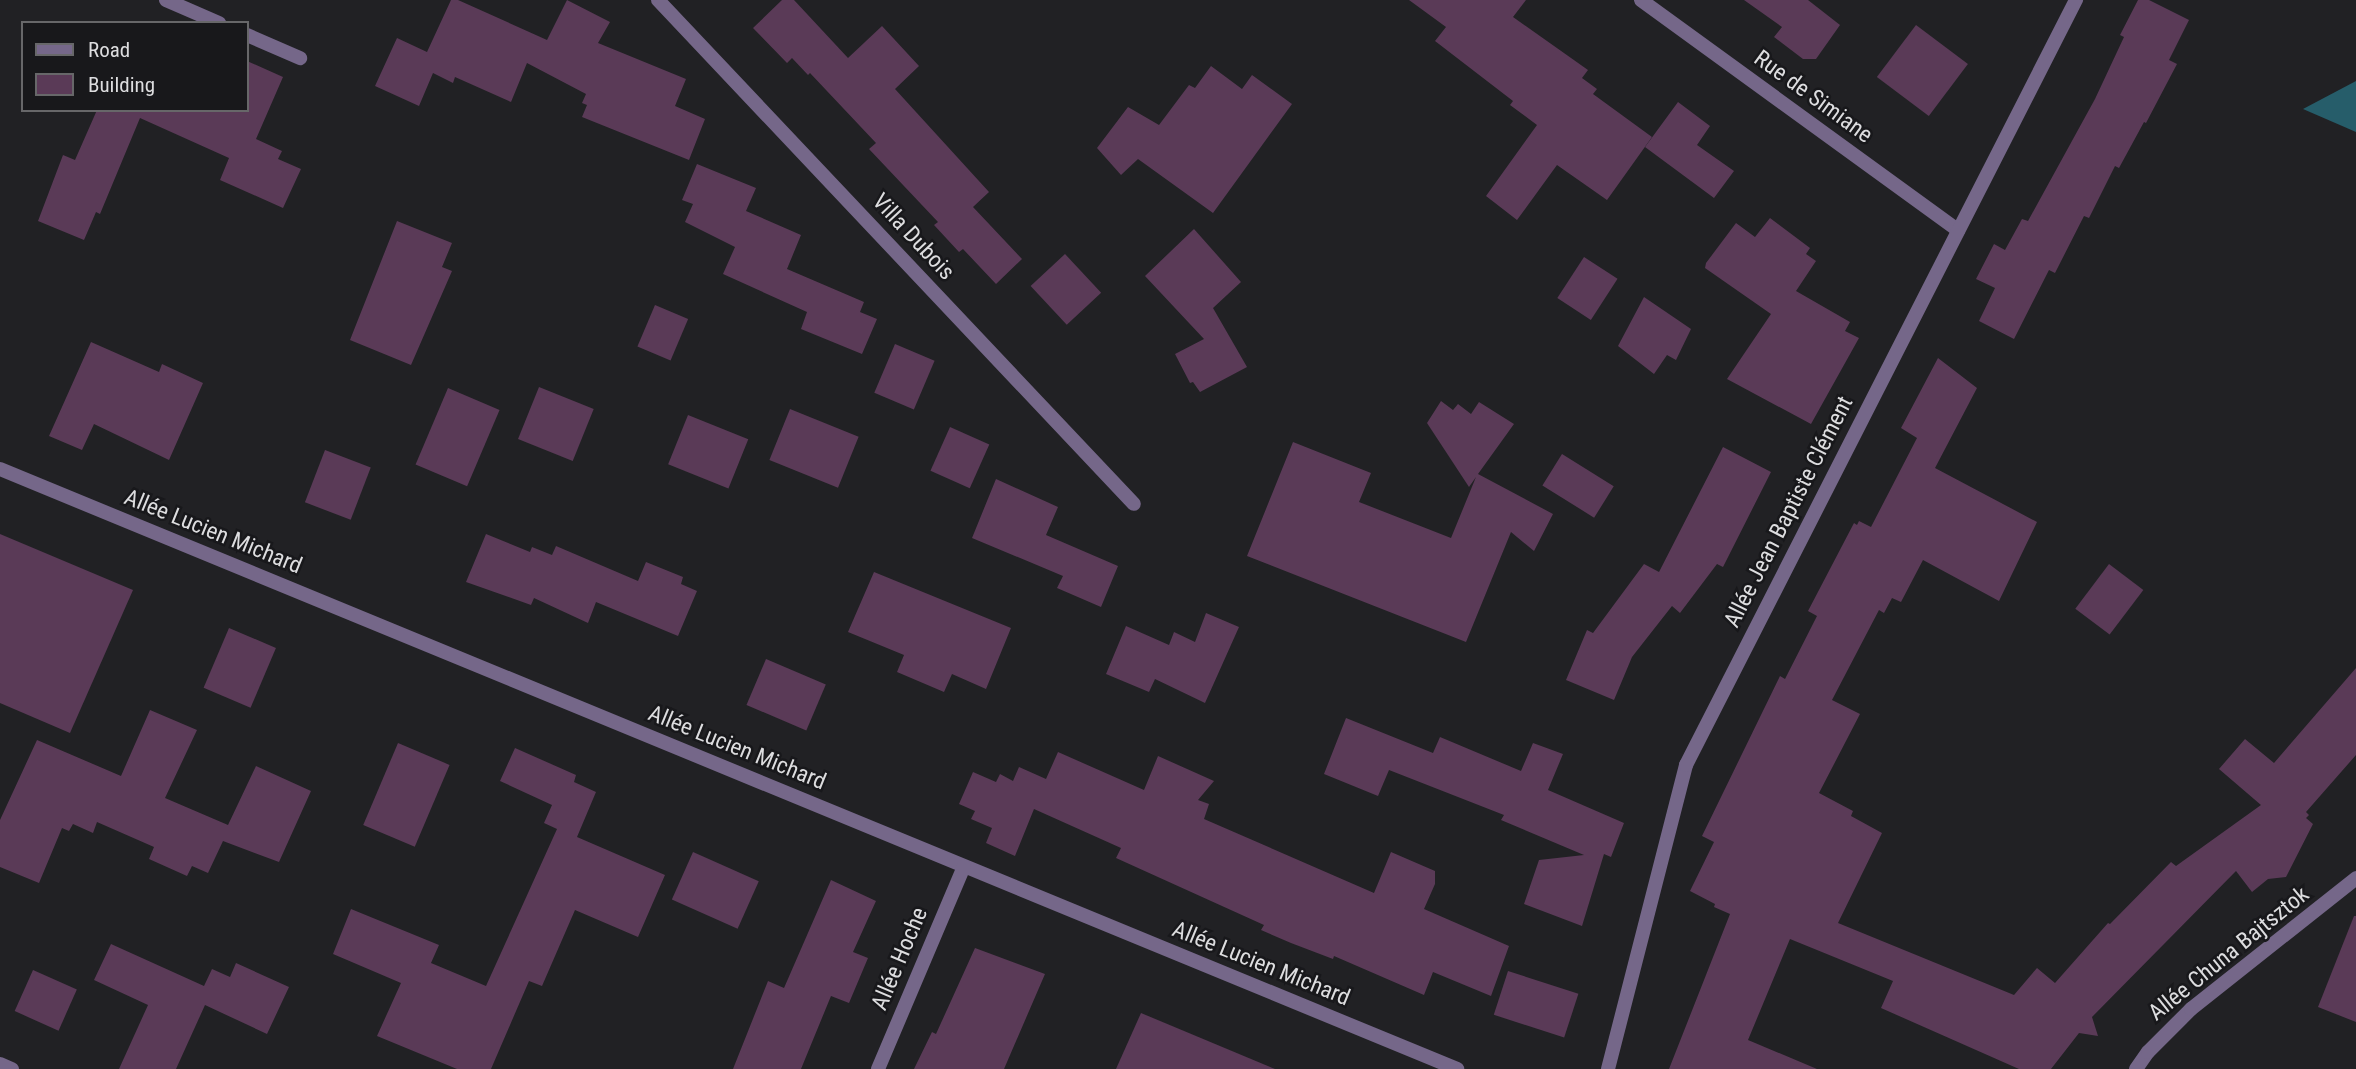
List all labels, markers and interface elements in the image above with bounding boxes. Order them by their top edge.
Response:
legend [21,21,248,112]
text: Road [88,38,130,62]
street label: Rue de Simiane [1748,45,1878,149]
text: Building [88,73,155,97]
street label: Villa Dubois [866,188,960,286]
street label: Allée Jean Baptiste Clément [1719,392,1859,632]
street label: Allée Lucien Michard [120,484,306,580]
street label: Allée Lucien Michard [644,700,830,796]
street label: Allée Chuna Bajtsztok [2143,881,2315,1027]
street label: Allée Hoche [866,903,934,1015]
street label: Allée Lucien Michard [1168,916,1354,1012]

